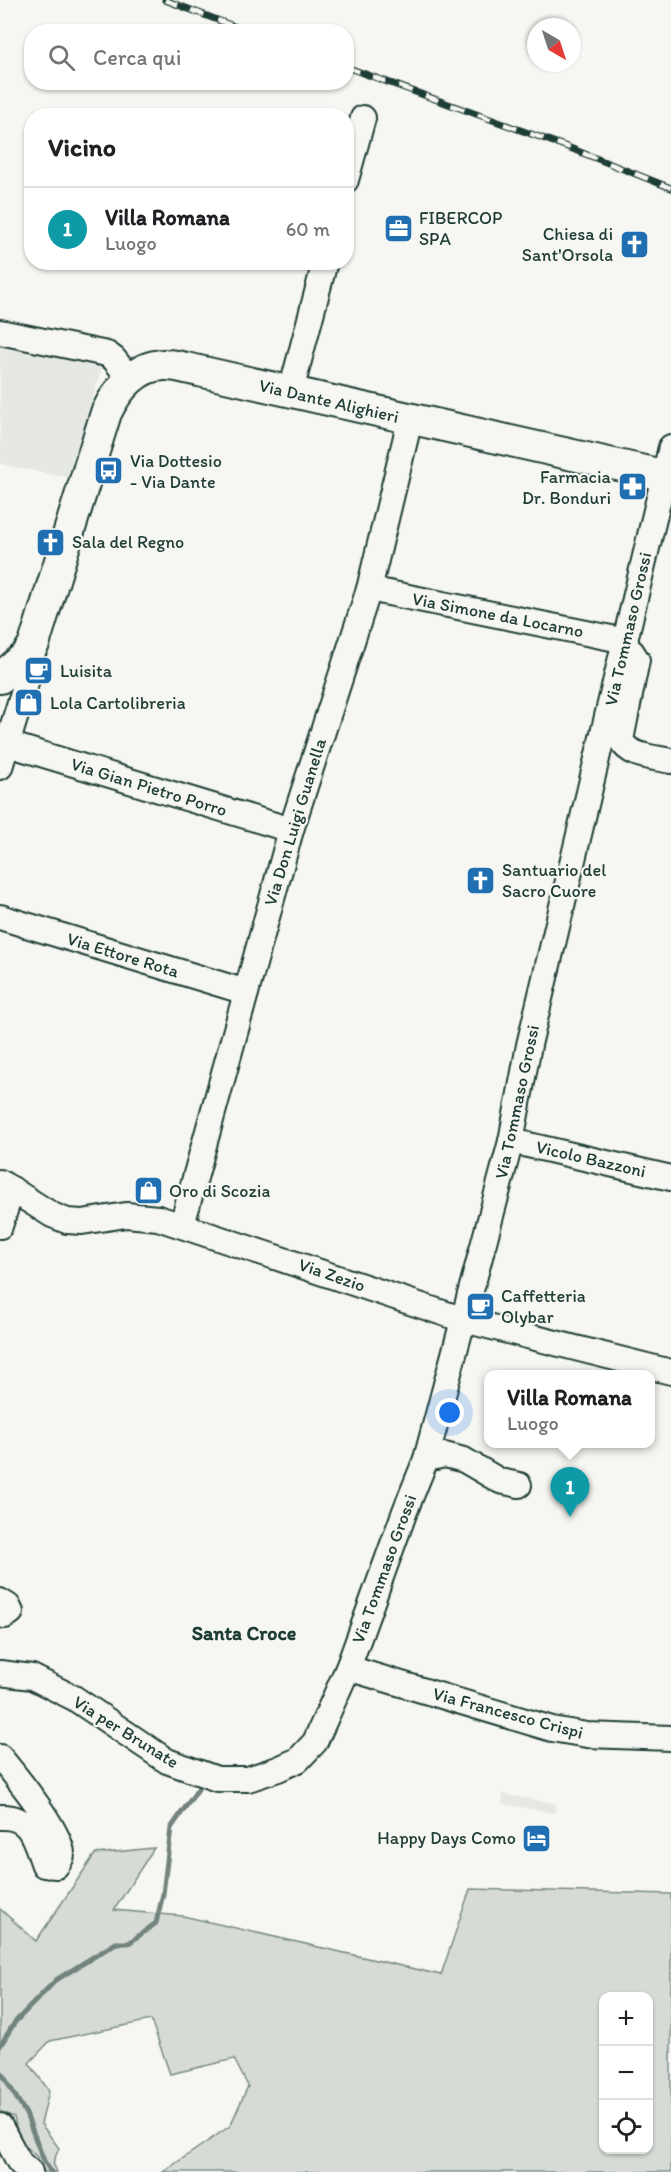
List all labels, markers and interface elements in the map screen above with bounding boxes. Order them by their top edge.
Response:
north arrow [527,18,581,72]
search box [24,24,354,90]
icon: search [45,41,78,74]
text: Cerca qui [93,44,181,71]
text: Vicino [48,131,116,163]
text: Villa Romana [105,204,230,231]
place label: FIBERCOP SPA [419,207,502,250]
office icon: FIBERCOP SPA [382,212,414,244]
text: 1 [63,217,72,241]
text: 60 m [286,217,330,241]
place label: Chiesa di Sant'Orsola [522,223,613,266]
church icon: Chiesa di Sant'Orsola [618,228,650,260]
text: Luogo [105,231,157,255]
street label: Via Dante Alighieri [257,374,401,428]
place label: Via Dottesio - Via Dante [130,450,222,493]
bus stop icon: Via Dottesio - Via Dante [93,455,125,487]
place label: Farmacia Dr. Bonduri [522,466,612,509]
pharmacy icon: Farmacia Dr. Bonduri [616,471,648,503]
church icon: Sala del Regno [35,526,67,558]
place label: Sala del Regno [72,531,184,553]
street label: Via Tommaso Grossi [600,550,656,708]
street label: Via Simone da Locarno [410,588,586,642]
cafe icon: Luisita [23,655,55,687]
place label: Luisita [60,660,113,682]
shop icon: Lola Cartolibreria [13,687,45,719]
place label: Lola Cartolibreria [50,692,186,714]
street label: Via Don Luigi Guanella [259,735,331,908]
street label: Via Gian Pietro Porro [68,753,230,821]
place label: Santuario del Sacro Cuore [502,859,606,902]
church icon: Santuario del Sacro Cuore [465,864,497,896]
street label: Via Ettore Rota [64,928,182,983]
street label: Via Tommaso Grossi [490,1023,544,1181]
street label: Vicolo Bazzoni [534,1136,648,1182]
shop icon: Oro di Scozia [132,1175,164,1207]
place label: Oro di Scozia [169,1180,270,1202]
street label: Via Zezio [296,1253,368,1297]
place label: Caffetteria Olybar [501,1285,586,1328]
cafe icon: Caffetteria Olybar [464,1290,496,1322]
popup [484,1370,655,1448]
text: Villa Romana [507,1384,632,1411]
your location [435,1398,464,1427]
text: Luogo [507,1411,559,1435]
pin: 1 [550,1468,590,1517]
street label: Via Tommaso Grossi [347,1491,421,1647]
district label: Santa Croce [192,1621,297,1645]
street label: Via Francesco Crispi [430,1682,586,1744]
street label: Via per Brunate [69,1691,183,1773]
hotel icon: Happy Days Como [521,1822,553,1854]
place label: Happy Days Como [377,1827,516,1849]
map controls [599,1992,653,2154]
button: + [599,1992,653,2046]
button: − [599,2046,653,2100]
button: locate [599,2100,653,2154]

